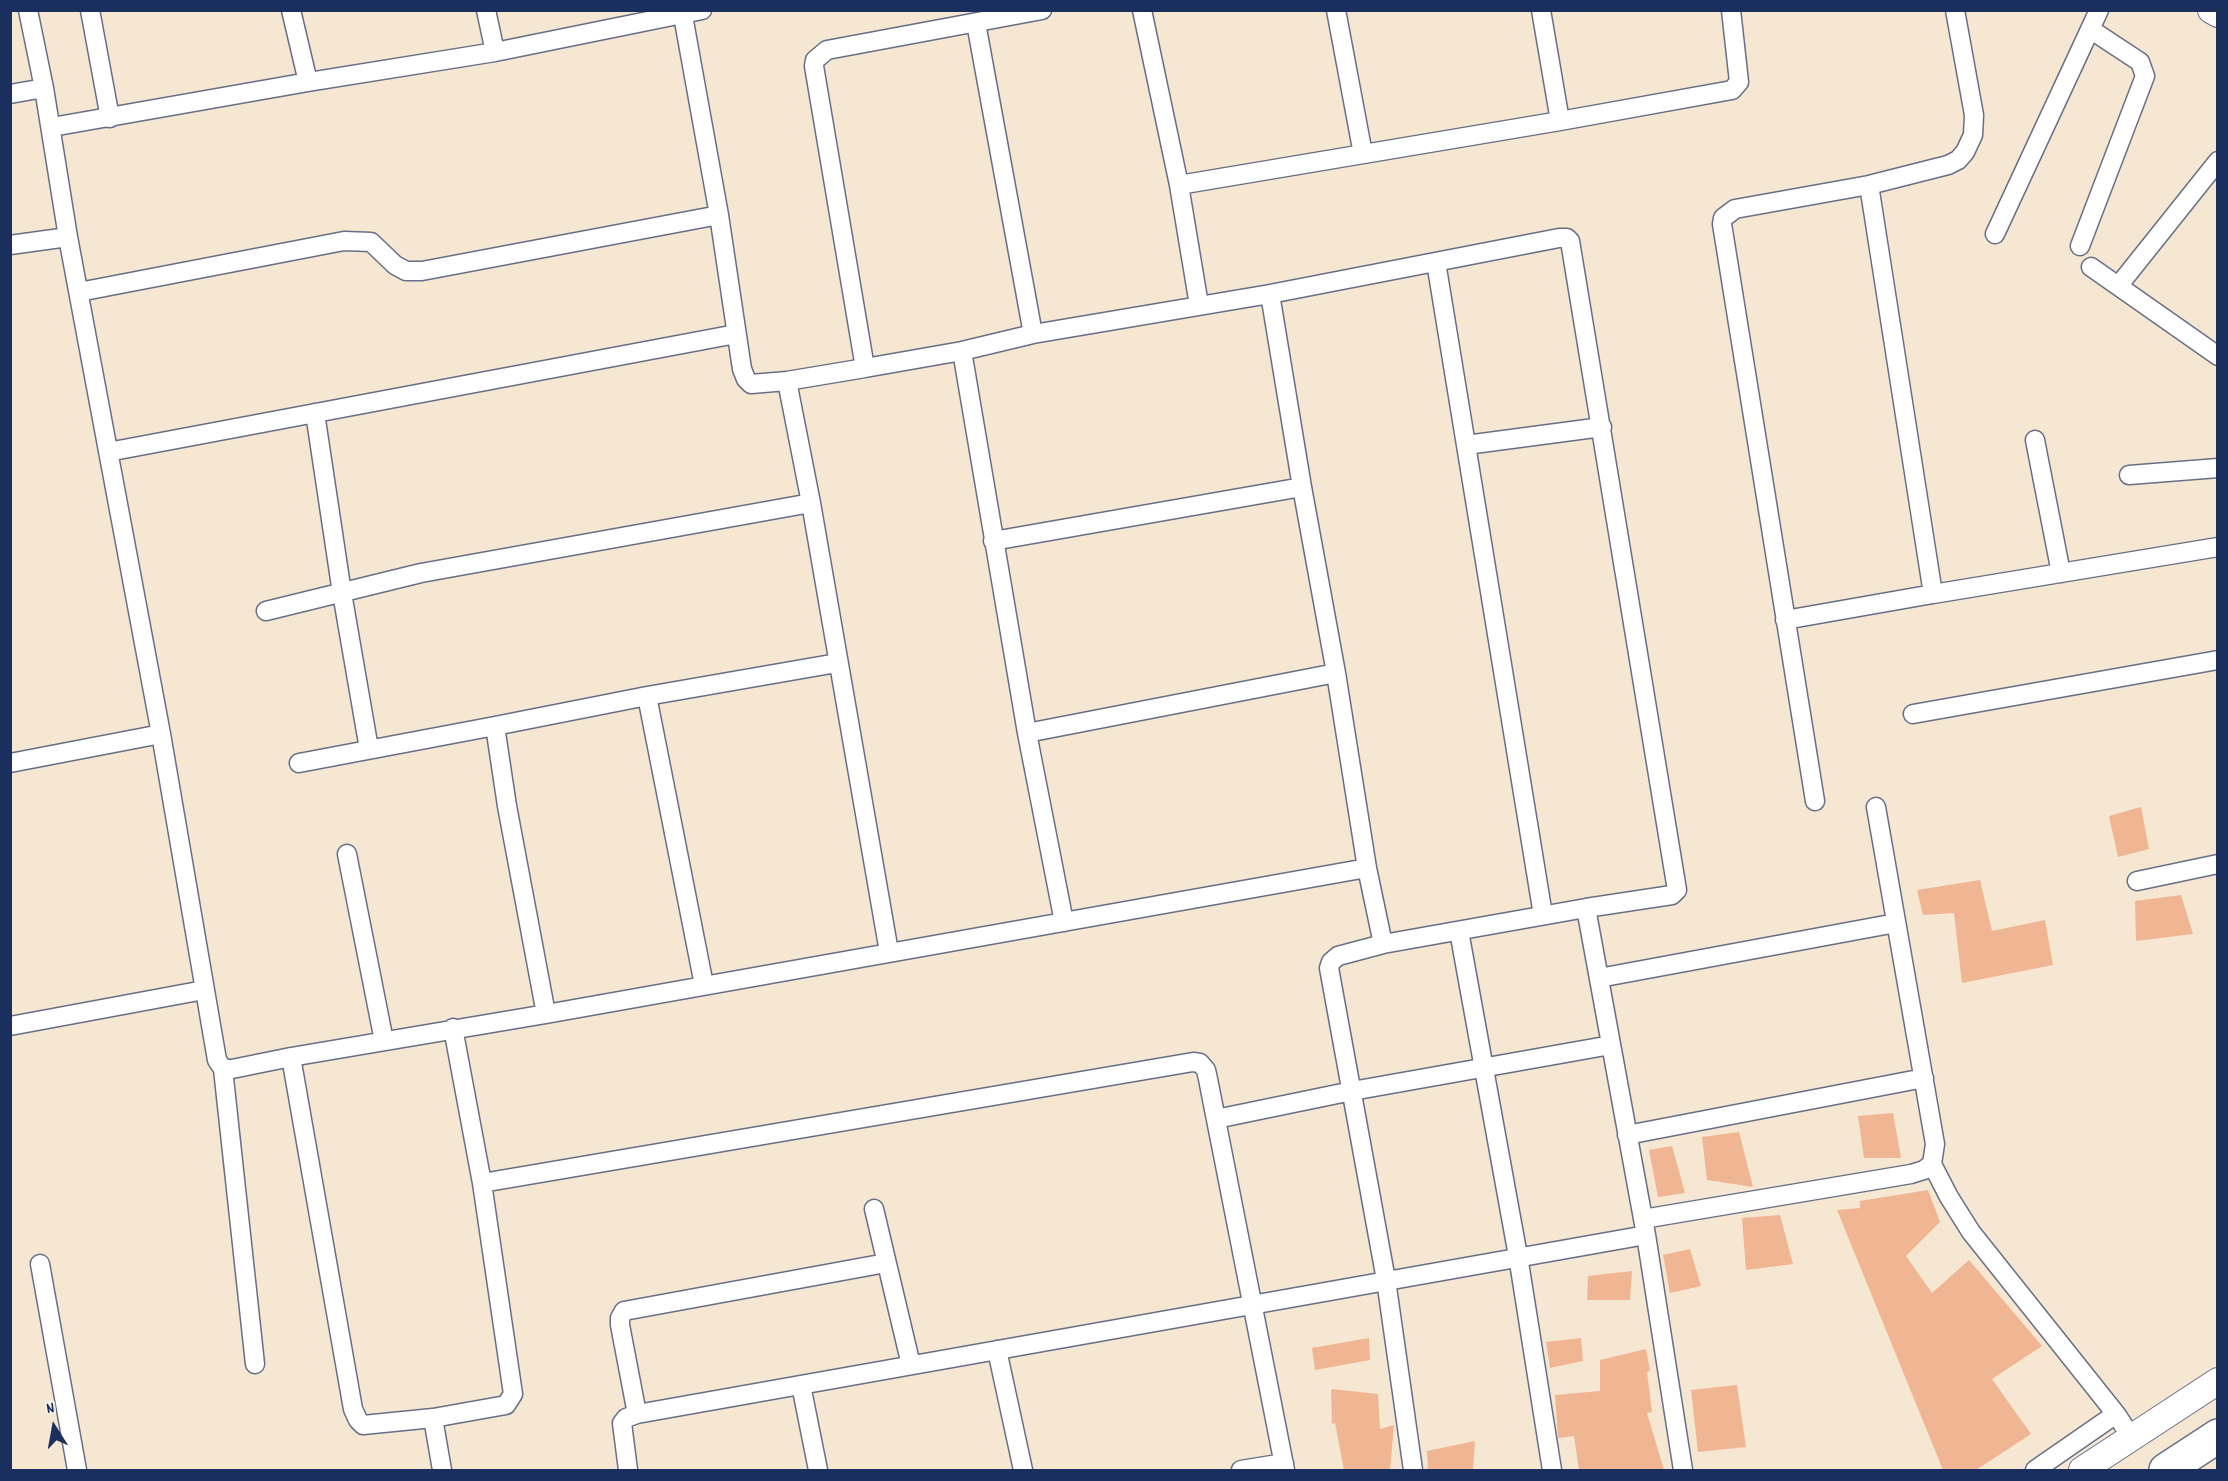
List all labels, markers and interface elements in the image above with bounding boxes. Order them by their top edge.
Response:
north arrow [24,1397,84,1457]
text: N [44,1397,57,1421]

